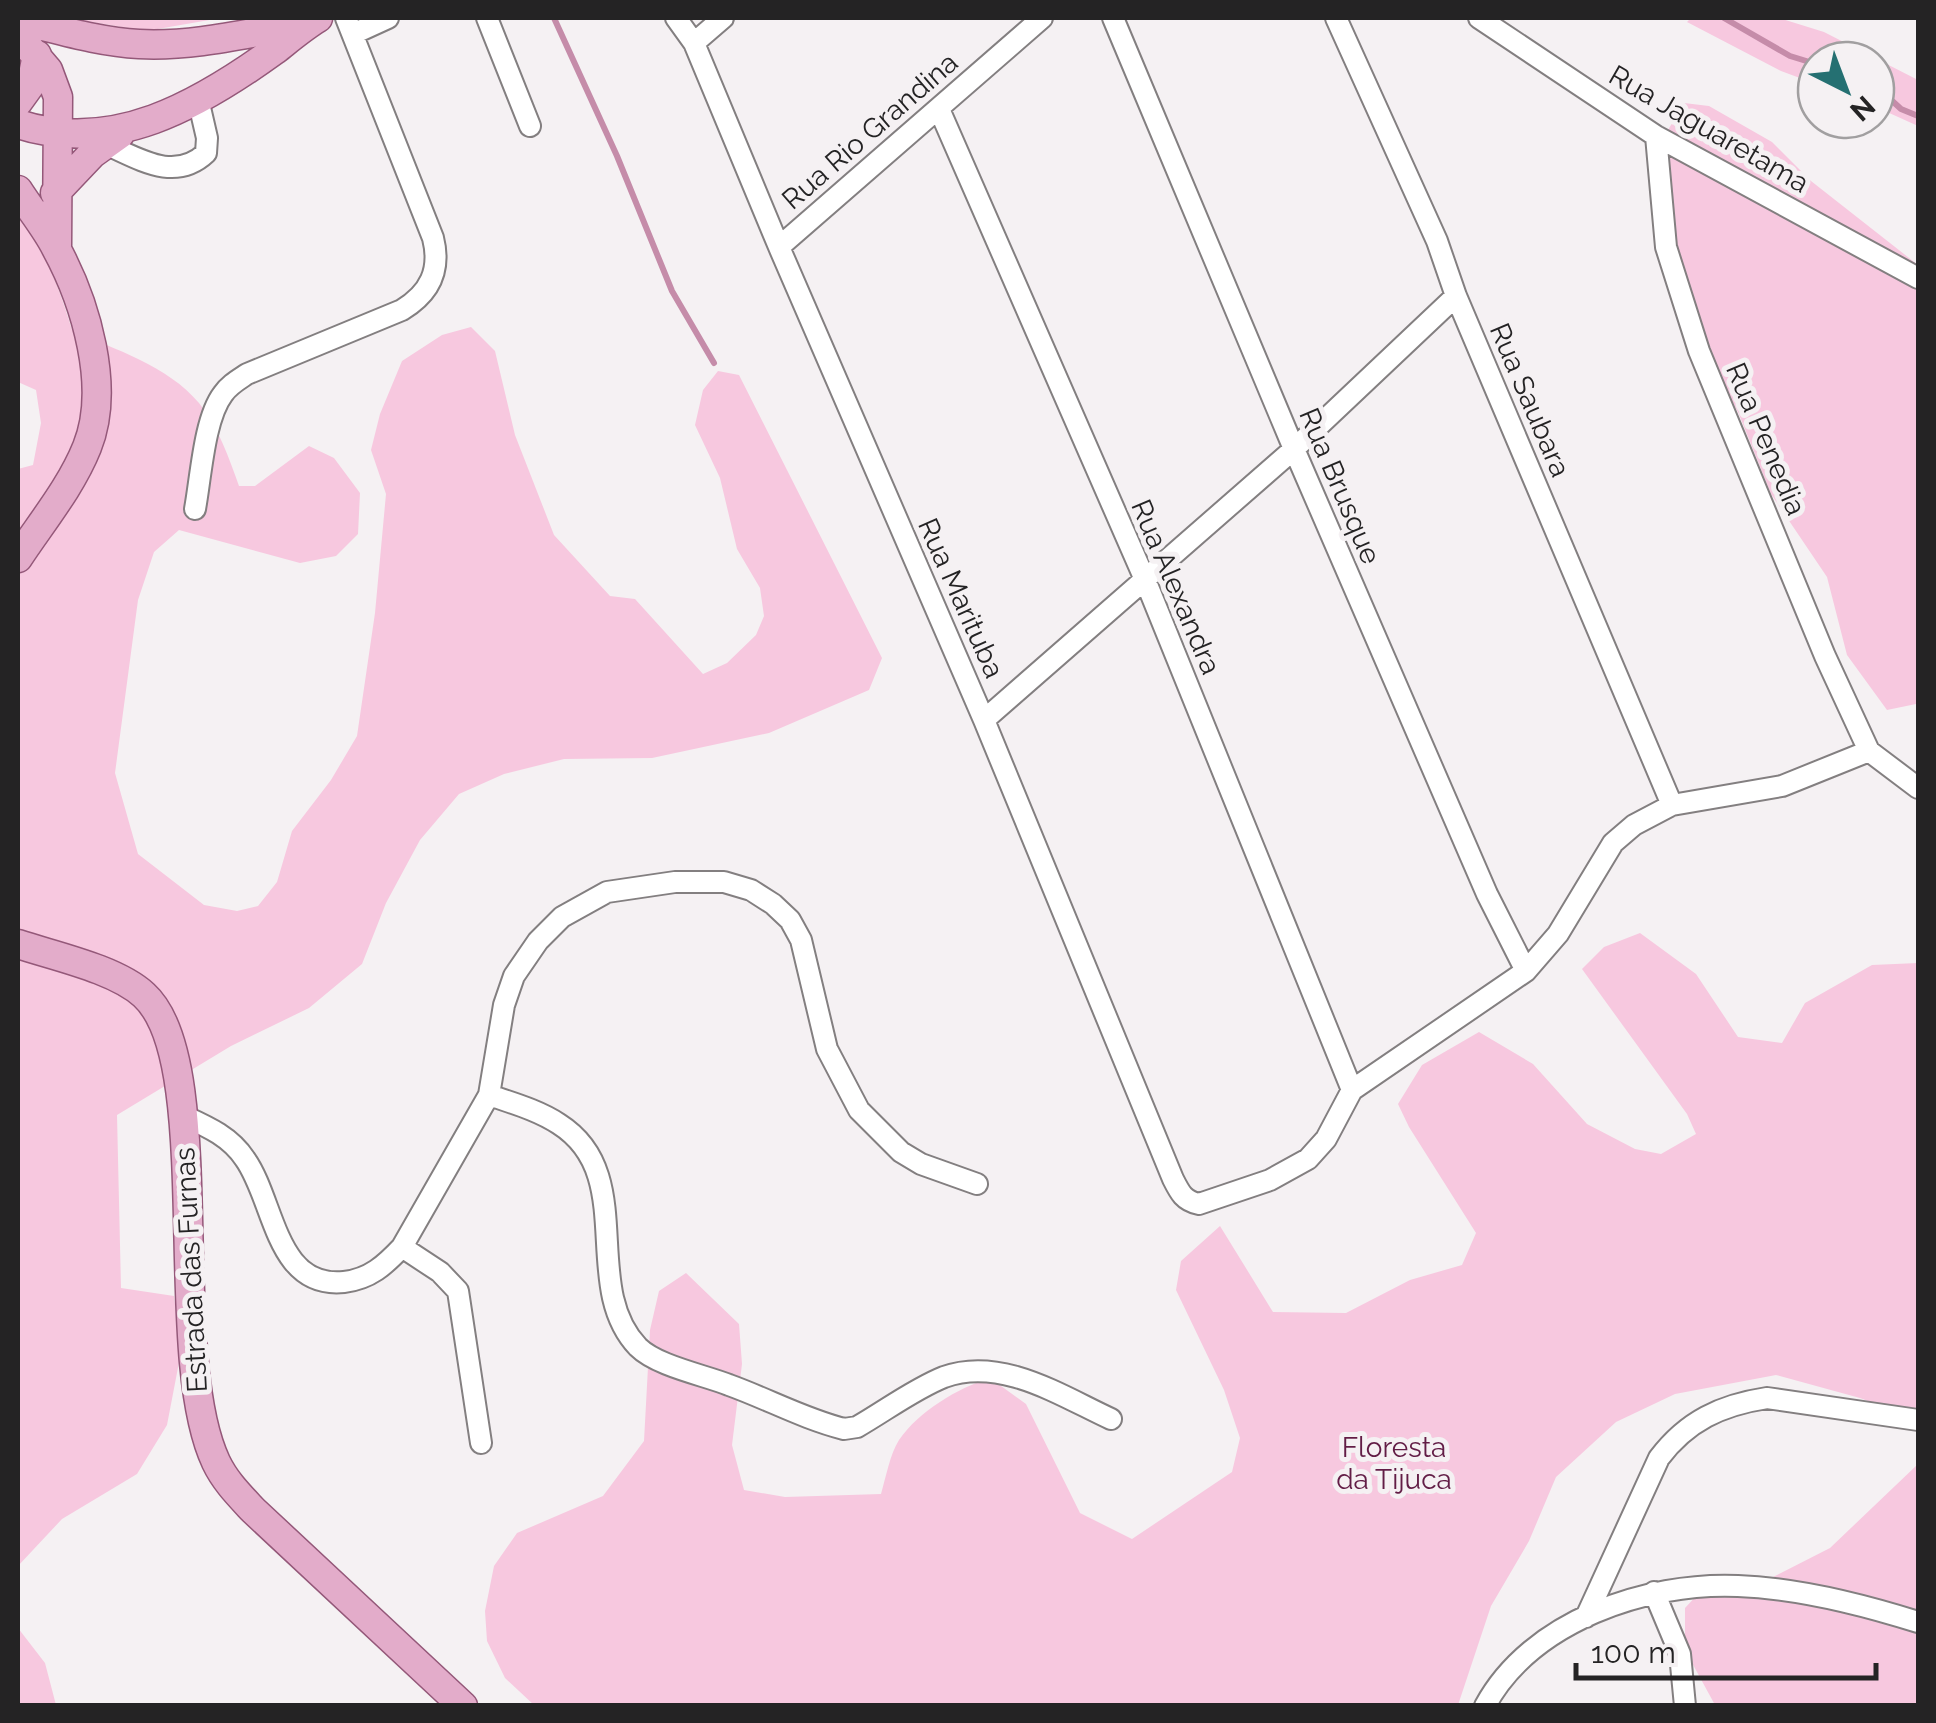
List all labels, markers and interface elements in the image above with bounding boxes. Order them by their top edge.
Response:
north arrow [1796,40,1896,140]
street label: Rua Rio Grandina [776,46,964,216]
street label: Rua Jaguaretama [1603,58,1815,200]
text: N [1843,89,1881,128]
street label: Rua Saubara [1483,318,1577,482]
street label: Rua Penedia [1719,358,1813,520]
street label: Rua Brusque [1292,403,1388,569]
street label: Rua Alexandra [1124,495,1228,679]
street label: Rua Marituba [911,513,1011,683]
street label: Estrada das Furnas [168,1147,214,1393]
park label: Floresta da Tijuca [1336,1431,1452,1496]
scale bar [1576,1618,1876,1680]
text: 100 m [1591,1635,1676,1670]

